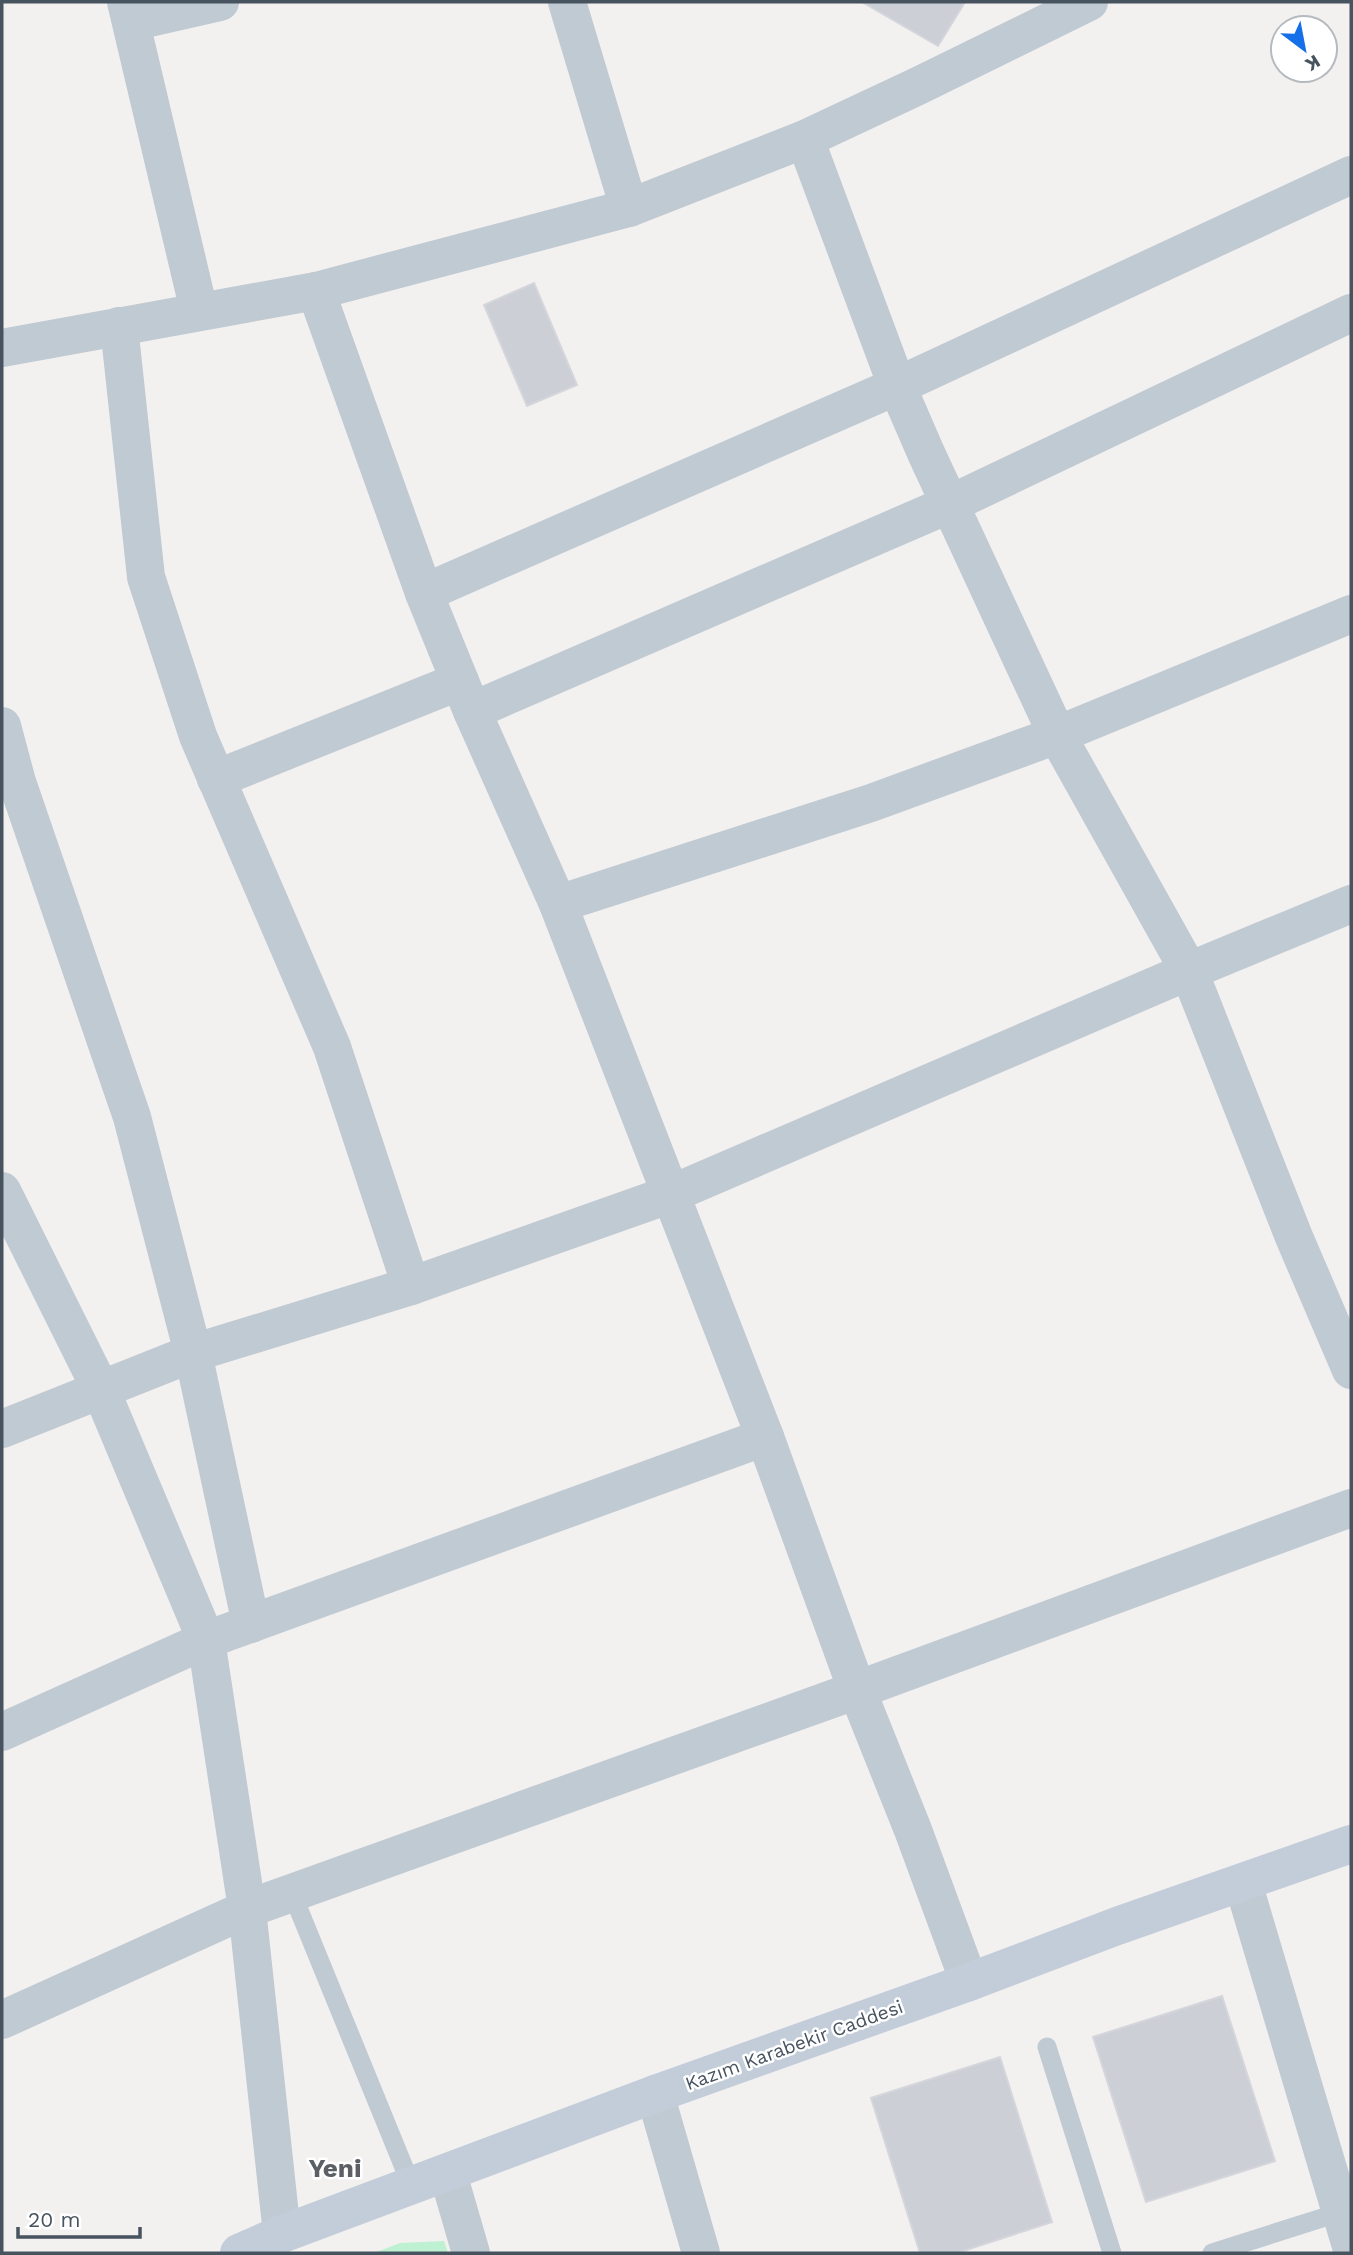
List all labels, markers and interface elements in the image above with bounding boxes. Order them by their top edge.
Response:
north arrow [1269,14,1339,84]
text: K [1301,50,1324,76]
street label: Kazım Karabekir Caddesi [682,1995,906,2095]
district label: Yeni [309,2153,362,2183]
scale bar [18,2196,140,2240]
text: 20 m [28,2207,80,2232]

